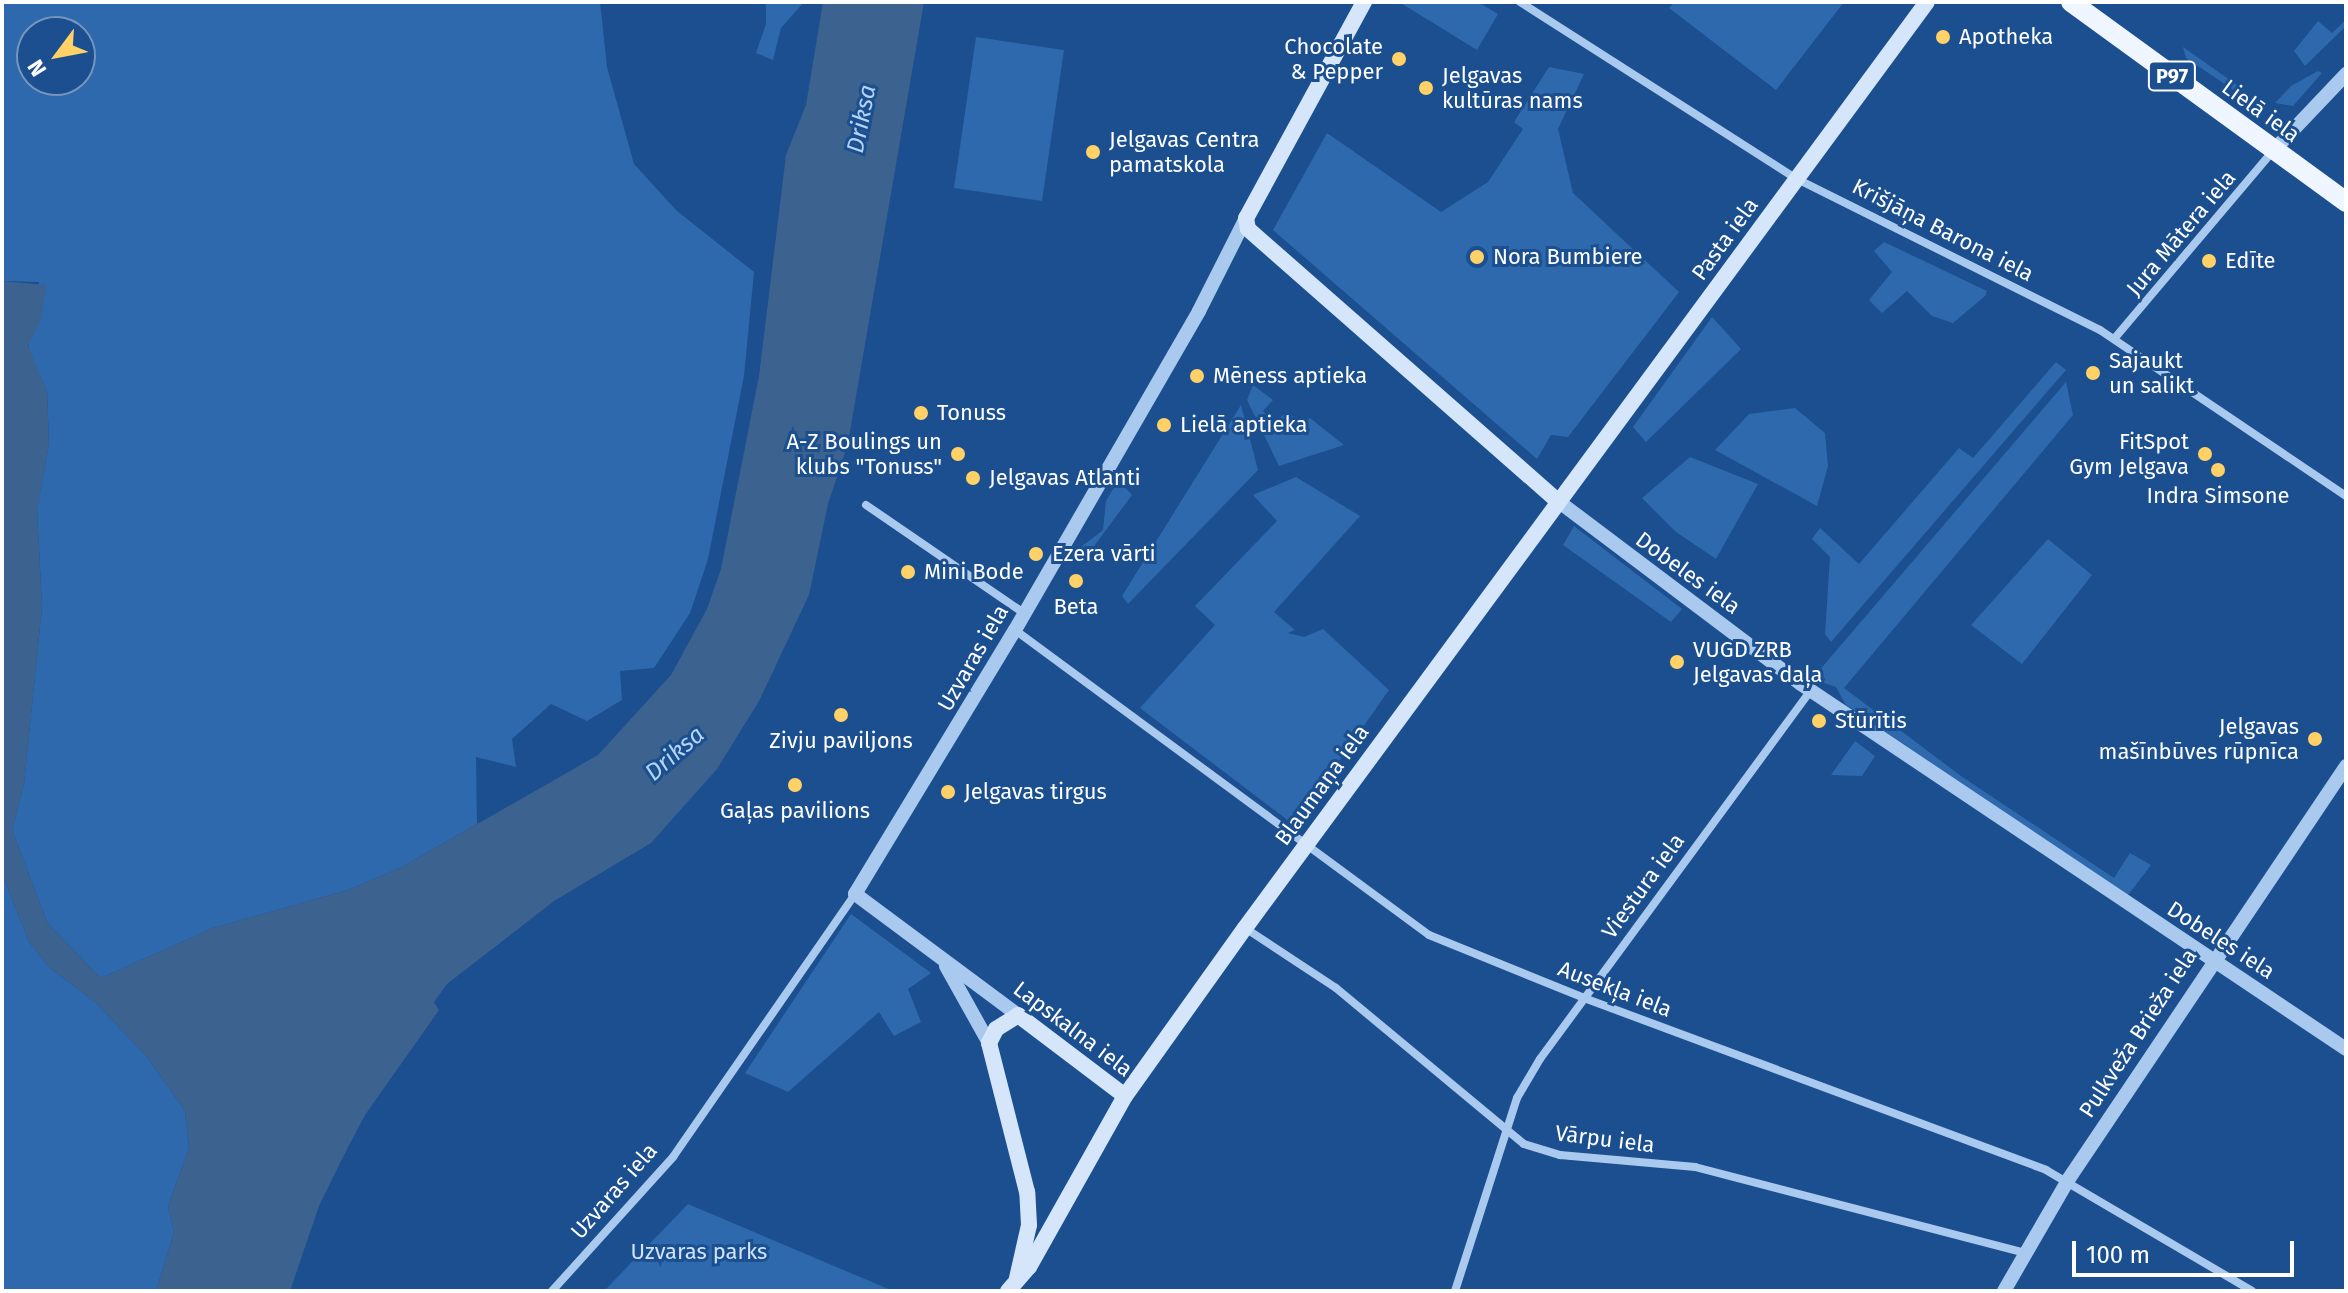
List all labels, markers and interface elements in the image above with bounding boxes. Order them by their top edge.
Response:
north arrow [16,16,96,96]
place label: Apotheka [1959,24,2053,50]
marker: Apotheka [1934,28,1952,46]
place label: Chocolate & Pepper [1284,33,1383,84]
marker: Chocolate & Pepper [1390,50,1408,68]
text: N [22,55,52,81]
road number: P97 [2146,60,2198,92]
place label: Jelgavas kultūras nams [1442,62,1583,114]
street label: Lielā iela [2217,74,2305,148]
marker: Jelgavas kultūras nams [1417,79,1435,97]
water label: Driksa [841,82,883,156]
place label: Jelgavas Centra pamatskola [1109,126,1260,178]
marker: Jelgavas Centra pamatskola [1084,143,1102,161]
street label: Jura Mātera iela [2121,165,2241,301]
street label: Krišjāņa Barona iela [1848,173,2038,287]
street label: Pasta iela [1686,193,1764,285]
place label: Nora Bumbiere [1493,244,1643,270]
marker: Nora Bumbiere [1468,248,1486,266]
place label: Edīte [2225,248,2276,274]
marker: Edīte [2200,252,2218,270]
place label: Sajaukt un salikt [2109,347,2194,398]
place label: Mēness aptieka [1213,363,1367,389]
marker: Sajaukt un salikt [2084,364,2102,382]
marker: Mēness aptieka [1188,367,1206,385]
place label: Tonuss [937,400,1006,426]
marker: Tonuss [912,404,930,422]
place label: Lielā aptieka [1180,412,1307,438]
marker: Lielā aptieka [1155,416,1173,434]
place label: A-Z Boulings un klubs "Tonuss" [786,428,942,480]
place label: FitSpot Gym Jelgava [2069,428,2189,480]
marker: A-Z Boulings un klubs "Tonuss" [949,445,967,463]
marker: FitSpot Gym Jelgava [2196,445,2214,463]
marker: Indra Simsone [2209,461,2227,479]
place label: Jelgavas Atlanti [989,465,1141,491]
marker: Jelgavas Atlanti [964,469,982,487]
place label: Indra Simsone [2146,483,2290,509]
street label: Dobeles iela [1630,526,1746,620]
place label: Ezera vārti [1052,541,1156,567]
marker: Ezera vārti [1027,545,1045,563]
place label: Mini Bode [924,559,1024,585]
marker: Mini Bode [899,563,917,581]
marker: Beta [1067,572,1085,590]
place label: Beta [1053,594,1099,620]
street label: Uzvaras iela [932,600,1014,716]
place label: VUGD ZRB Jelgavas daļa [1693,636,1823,688]
marker: VUGD ZRB Jelgavas daļa [1668,653,1686,671]
marker: Zivju paviljons [832,706,850,724]
place label: Stūrītis [1835,708,1907,734]
marker: Stūrītis [1810,712,1828,730]
place label: Jelgavas mašīnbūves rūpnīca [2099,713,2299,764]
street label: Blaumaņa iela [1269,720,1375,850]
water label: Driksa [640,721,710,787]
place label: Zivju paviljons [769,728,913,754]
marker: Jelgavas mašīnbūves rūpnīca [2306,730,2324,748]
marker: Gaļas pavilions [786,776,804,794]
place label: Jelgavas tirgus [964,779,1107,805]
marker: Jelgavas tirgus [939,783,957,801]
place label: Gaļas pavilions [720,798,870,824]
street label: Viestura iela [1596,828,1690,944]
street label: Dobeles iela [2162,895,2280,985]
street label: Pulkveža Brieža iela [2074,944,2202,1122]
street label: Ausekļa iela [1554,955,1676,1023]
street label: Lapskalna iela [1008,976,1138,1082]
street label: Vārpu iela [1554,1120,1656,1158]
street label: Uzvaras iela [565,1138,663,1244]
scale bar [2076,1225,2298,1275]
park label: Uzvaras parks [631,1239,767,1265]
text: 100 m [2086,1241,2150,1269]

